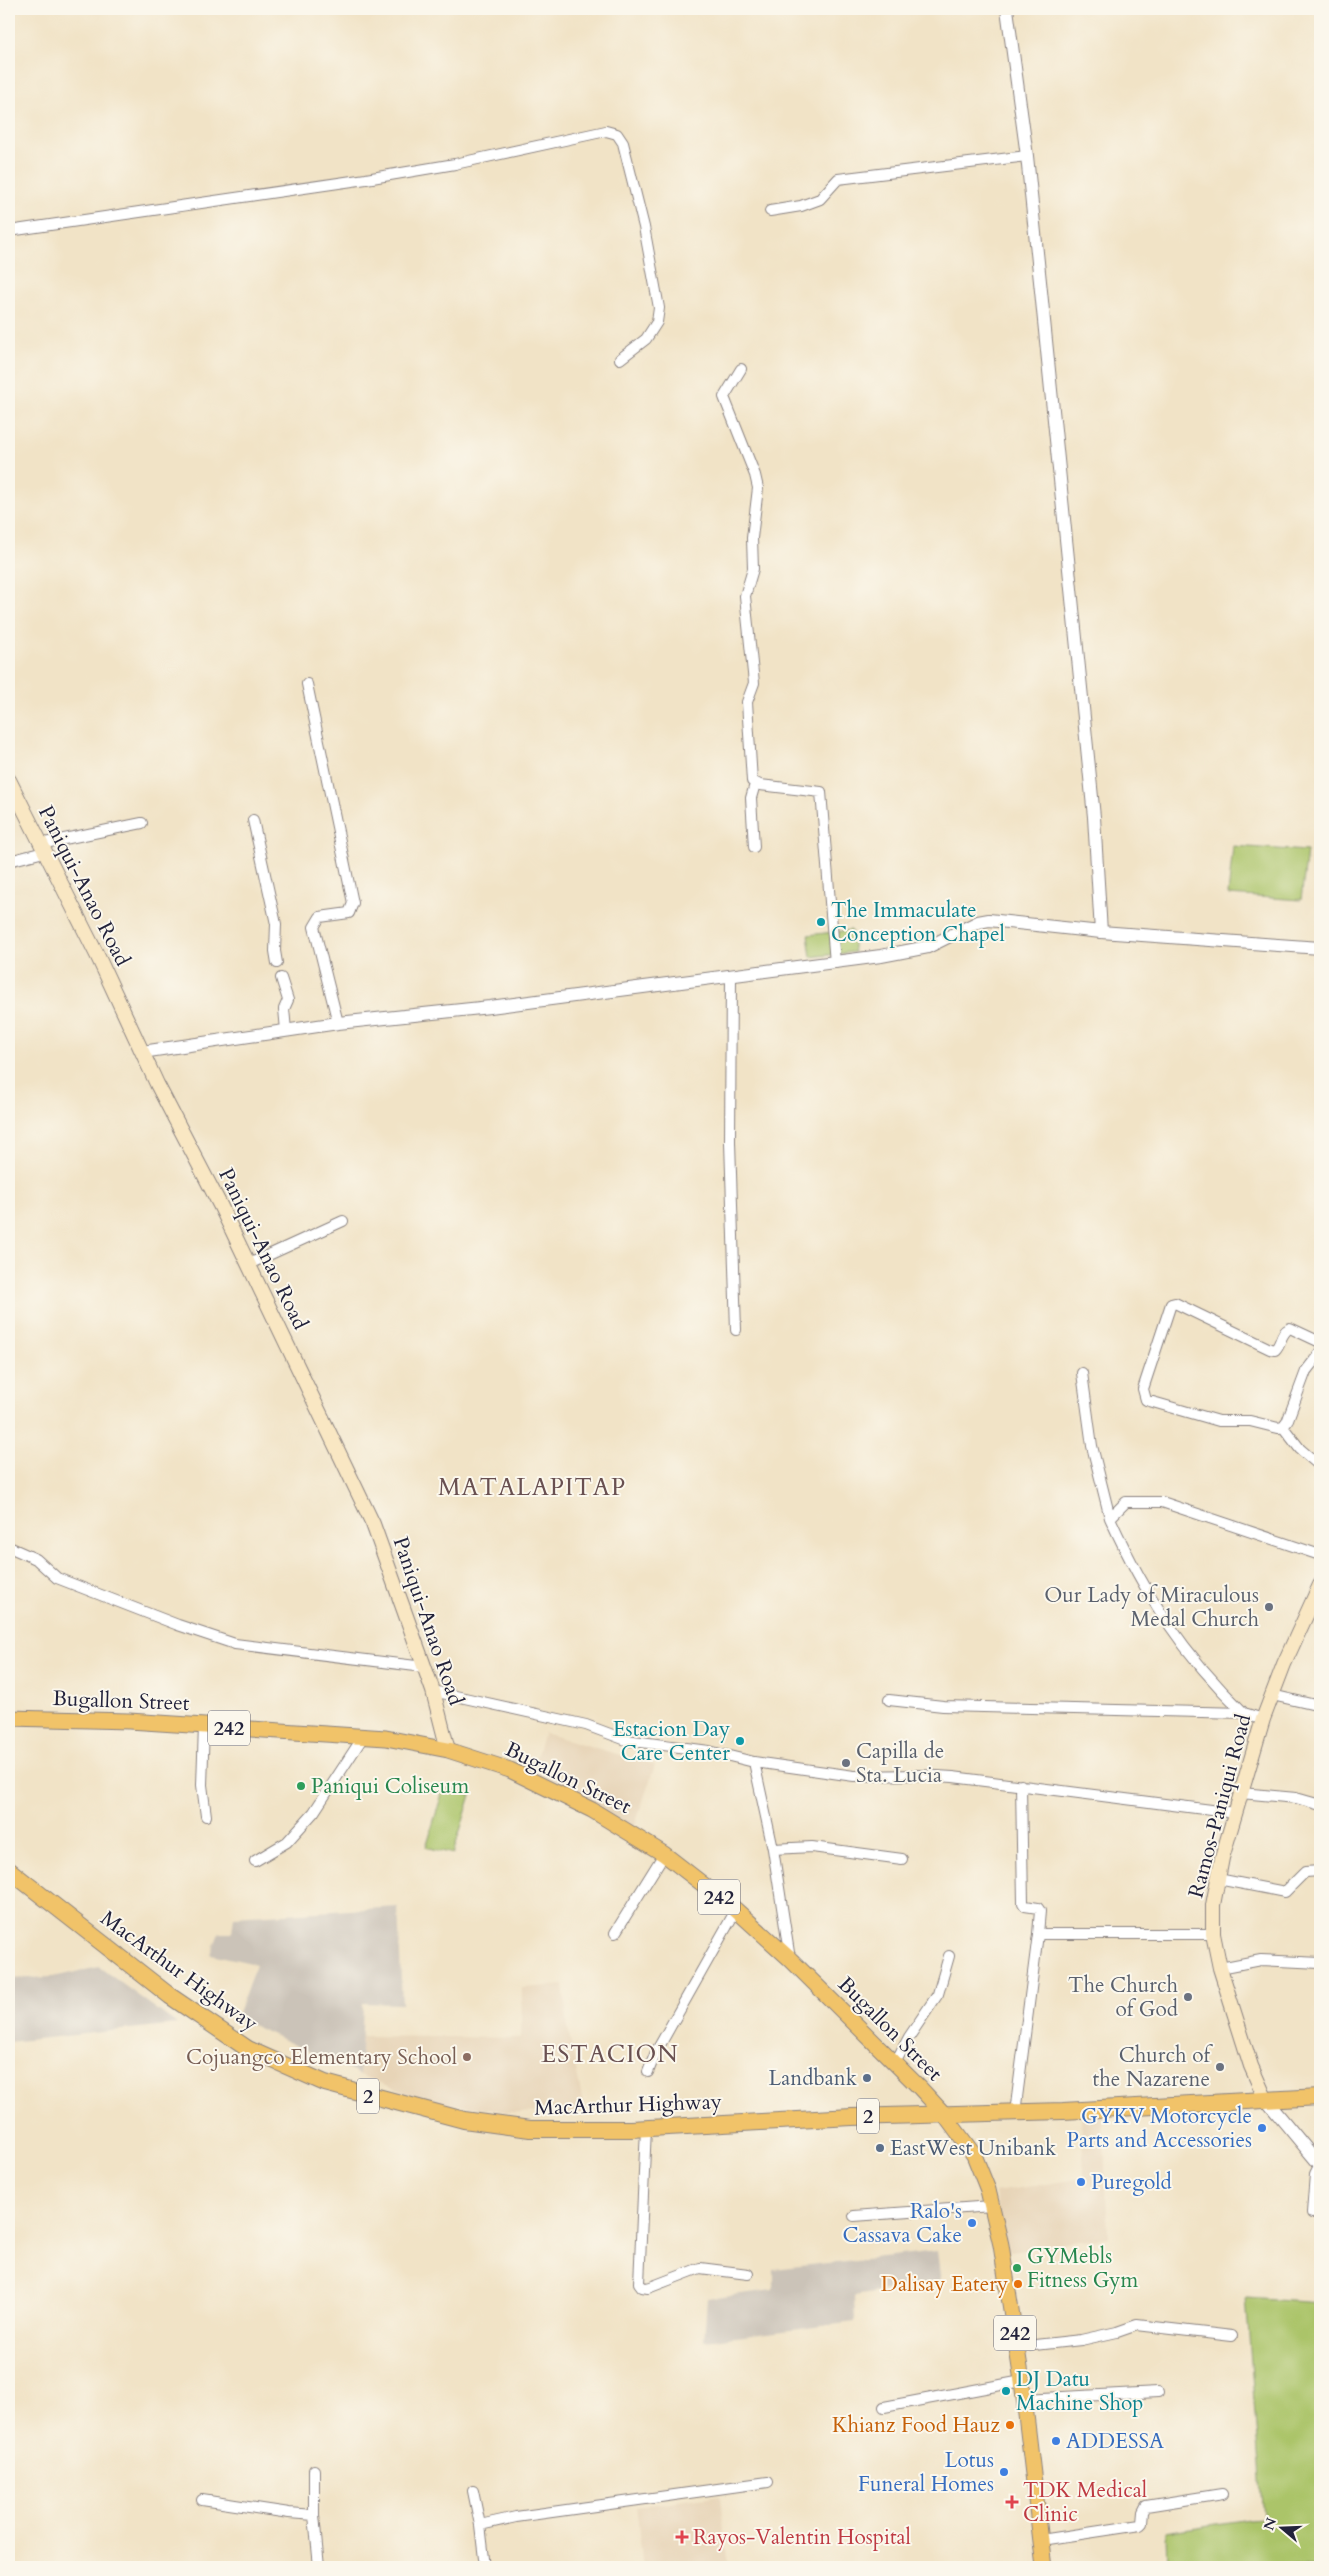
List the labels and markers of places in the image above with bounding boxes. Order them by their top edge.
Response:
place label: The Immaculate Conception Chapel [831,896,1005,949]
marker: The Immaculate Conception Chapel [815,916,827,928]
place label: Our Lady of Miraculous Medal Church [1044,1581,1259,1634]
marker: Our Lady of Miraculous Medal Church [1263,1601,1275,1613]
place label: Estacion Day Care Center [613,1715,730,1768]
marker: Estacion Day Care Center [734,1735,746,1747]
place label: Capilla de Sta. Lucia [856,1737,944,1790]
marker: Capilla de Sta. Lucia [840,1757,852,1769]
place label: Paniqui Coliseum [311,1772,469,1801]
marker: Paniqui Coliseum [295,1780,307,1792]
place label: The Church of God [1068,1971,1178,2024]
marker: The Church of God [1182,1991,1194,2003]
place label: Church of the Nazarene [1093,2041,1214,2094]
place label: Cojuangco Elementary School [186,2043,457,2072]
marker: Cojuangco Elementary School [461,2051,473,2063]
marker: Church of the Nazarene [1214,2061,1226,2073]
place label: Landbank [769,2064,858,2093]
marker: Landbank [861,2072,873,2084]
place label: GYKV Motorcycle Parts and Accessories [1067,2102,1252,2155]
marker: GYKV Motorcycle Parts and Accessories [1256,2122,1268,2134]
place label: EastWest Unibank [890,2134,1057,2163]
marker: EastWest Unibank [874,2142,886,2154]
place label: Puregold [1091,2168,1172,2197]
marker: Puregold [1075,2176,1087,2188]
place label: Ralo's Cassava Cake [843,2197,962,2250]
marker: Ralo's Cassava Cake [966,2217,978,2229]
place label: GYMebls Fitness Gym [1027,2242,1138,2295]
marker: GYMebls Fitness Gym [1011,2262,1023,2274]
place label: Dalisay Eatery [881,2270,1008,2299]
marker: Dalisay Eatery [1012,2278,1024,2290]
place label: DJ Datu Machine Shop [1016,2365,1144,2418]
marker: DJ Datu Machine Shop [1000,2385,1012,2397]
place label: Khianz Food Hauz [832,2411,1001,2440]
marker: Khianz Food Hauz [1004,2419,1016,2431]
place label: ADDESSA [1066,2427,1164,2456]
marker: ADDESSA [1050,2435,1062,2447]
place label: Lotus Funeral Homes [858,2446,994,2499]
marker: Lotus Funeral Homes [998,2466,1010,2478]
place label: TDK Medical Clinic [1023,2476,1147,2529]
marker: TDK Medical Clinic [1005,2495,1019,2509]
place label: Rayos-Valentin Hospital [693,2523,911,2552]
marker: Rayos-Valentin Hospital [675,2530,689,2544]

